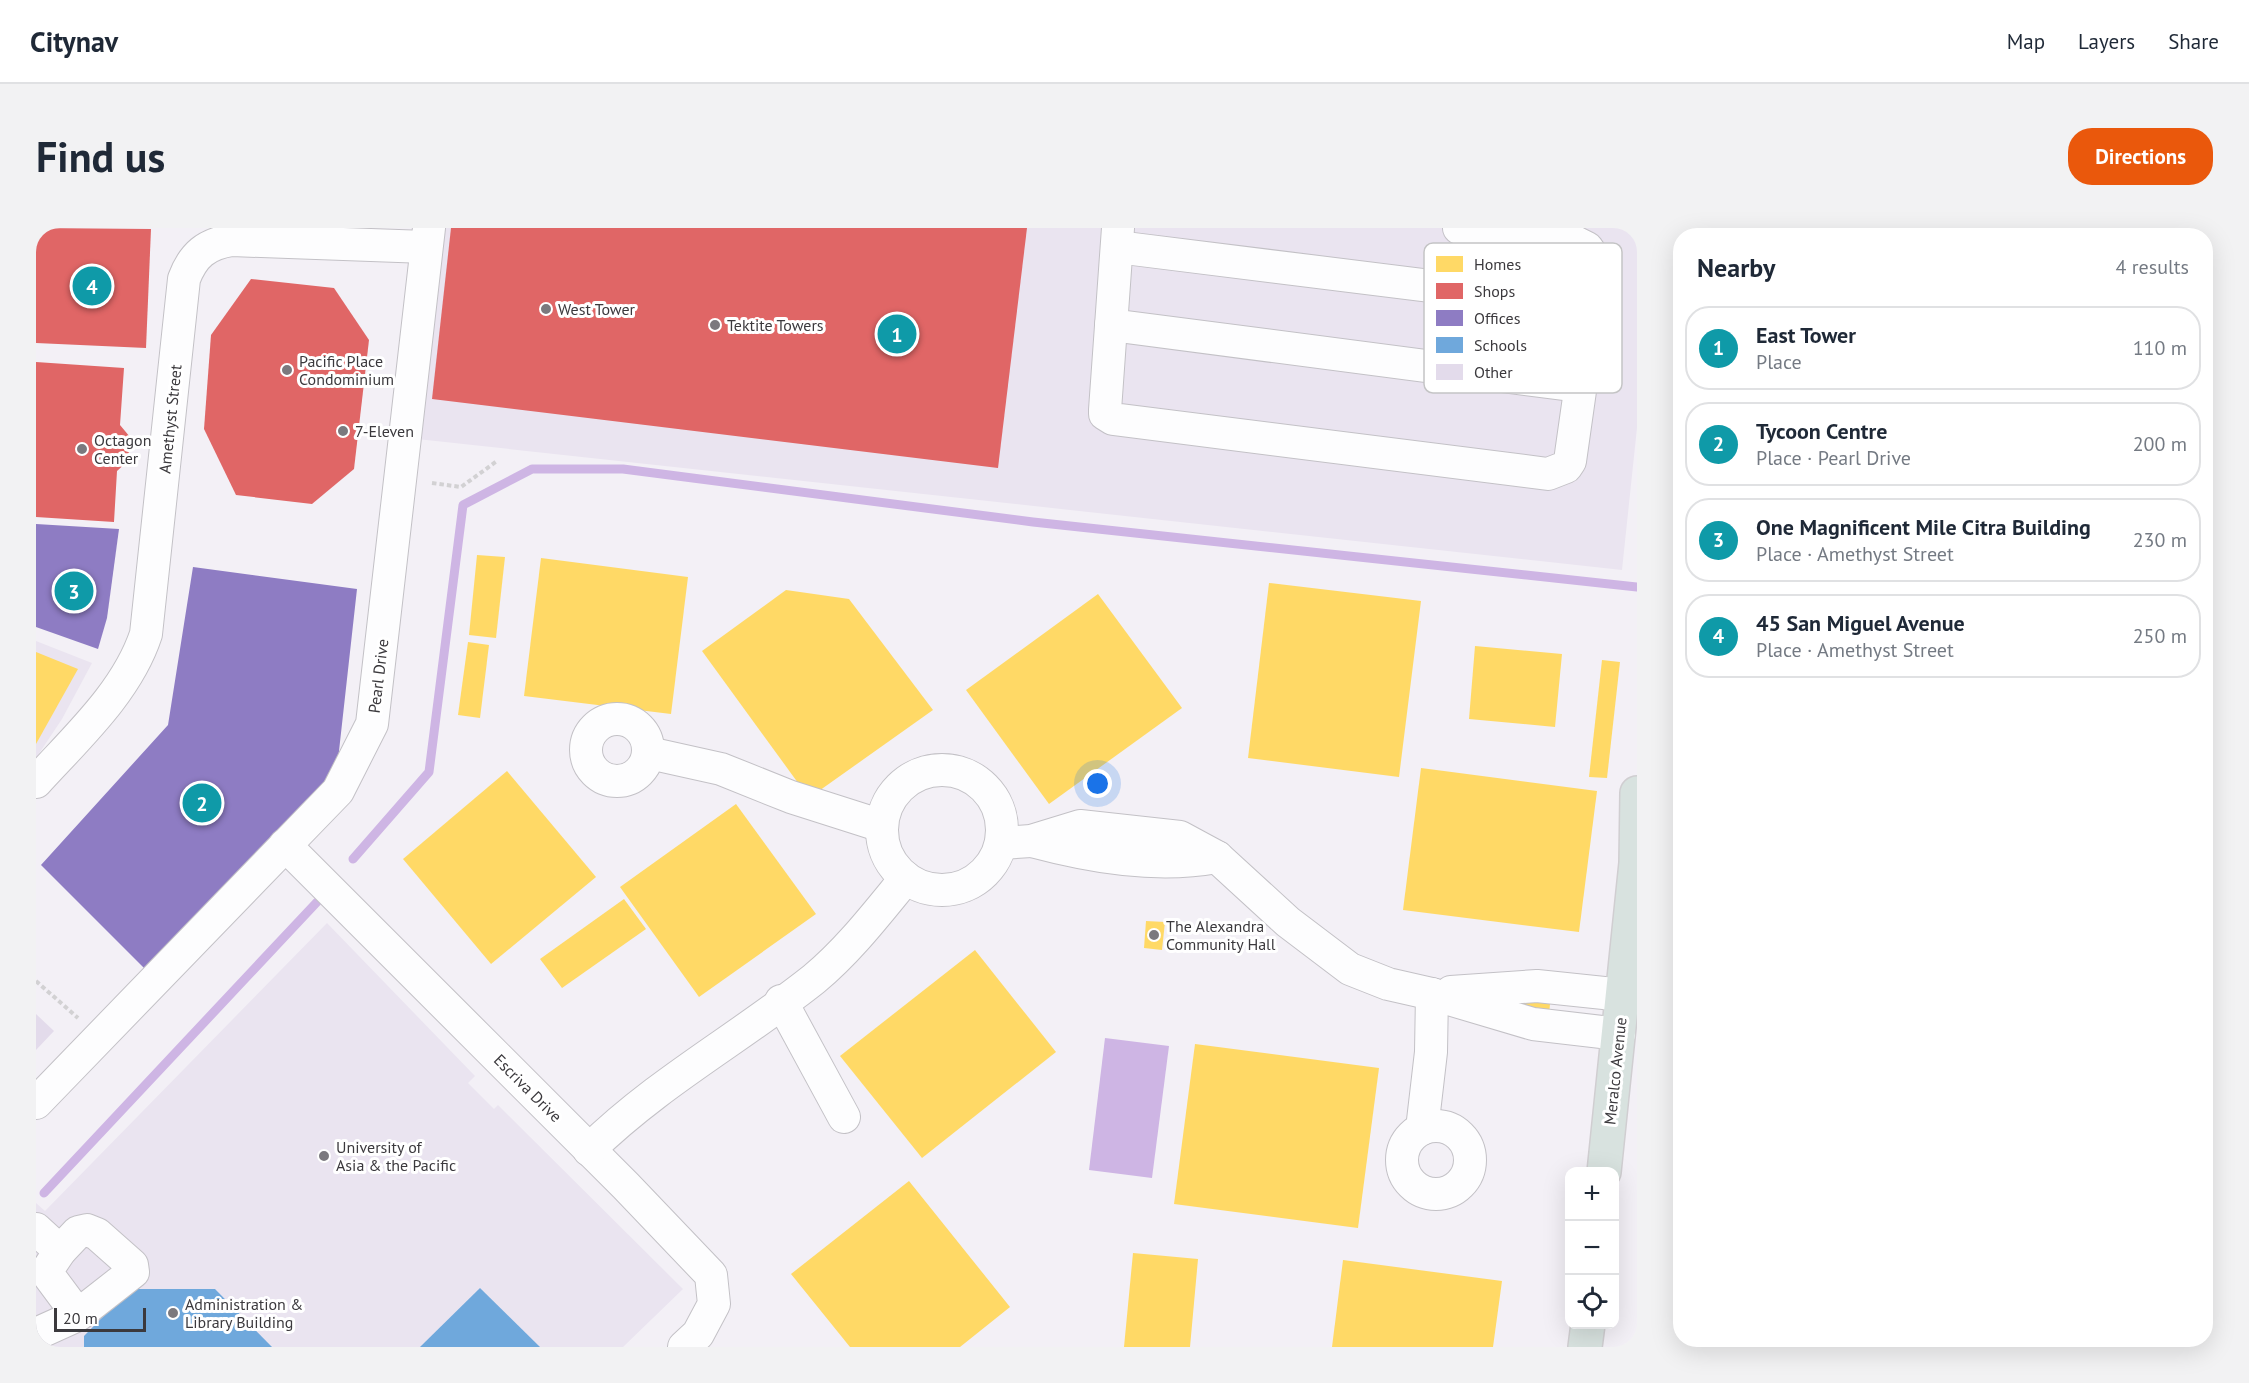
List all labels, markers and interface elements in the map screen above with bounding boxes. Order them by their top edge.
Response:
text: Citynav [30,23,118,60]
text: Map [2007,28,2045,55]
text: Layers [2078,28,2135,55]
text: Share [2168,28,2219,55]
button: Directions [2068,128,2213,185]
text: Find us [36,129,165,184]
legend [1424,243,1622,393]
text: Nearby [1697,251,1775,284]
text: Homes [1474,254,1521,274]
text: 4 results [2116,254,2189,280]
pin: 4 [72,264,112,308]
text: Shops [1474,281,1515,301]
place label: West Tower [558,299,636,319]
marker: West Tower [539,302,553,316]
text: Offices [1474,308,1521,328]
pin: 1 [878,312,916,356]
place label: Tektite Towers [727,315,824,335]
marker: Tektite Towers [708,318,722,332]
text: East Tower [1756,321,1856,349]
text: Schools [1474,335,1527,355]
text: 1 [1713,335,1724,361]
text: 110 m [2133,335,2187,361]
text: Place [1756,349,1802,375]
place label: Pacific Place Condominium [299,351,394,389]
text: Other [1474,362,1513,382]
street label: Amethyst Street [154,363,186,474]
marker: Pacific Place Condominium [280,363,294,377]
text: Tycoon Centre [1756,417,1887,445]
place label: 7-Eleven [355,421,414,441]
marker: 7-Eleven [336,424,350,438]
place label: Octagon Center [94,430,151,468]
text: 2 [1713,431,1724,457]
text: 200 m [2133,431,2187,457]
marker: Octagon Center [75,442,89,456]
text: Place · Pearl Drive [1756,445,1911,471]
text: One Magnificent Mile Citra Building [1756,513,2091,541]
text: 3 [1713,527,1724,553]
text: 230 m [2133,527,2187,553]
text: Place · Amethyst Street [1756,541,1954,567]
pin: 3 [54,568,93,614]
text: 45 San Miguel Avenue [1756,609,1965,637]
text: 4 [1713,623,1724,649]
text: 250 m [2133,623,2187,649]
text: Place · Amethyst Street [1756,637,1954,663]
street label: Pearl Drive [364,638,392,714]
your location [1083,769,1112,798]
pin: 2 [182,780,222,826]
place label: The Alexandra Community Hall [1166,916,1276,954]
marker: The Alexandra Community Hall [1147,928,1161,942]
street label: Meralco Avenue [1599,1016,1631,1126]
street label: Escriva Drive [490,1050,566,1126]
place label: University of Asia & the Pacific [336,1137,456,1175]
marker: University of Asia & the Pacific [317,1149,331,1163]
map controls [1565,1167,1619,1329]
button: + [1565,1167,1619,1221]
button: − [1565,1221,1619,1275]
button: locate [1565,1275,1619,1329]
place label: Administration & Library Building [185,1294,303,1332]
scale bar [54,1305,146,1332]
marker: Administration & Library Building [166,1306,180,1320]
text: 20 m [63,1308,98,1328]

